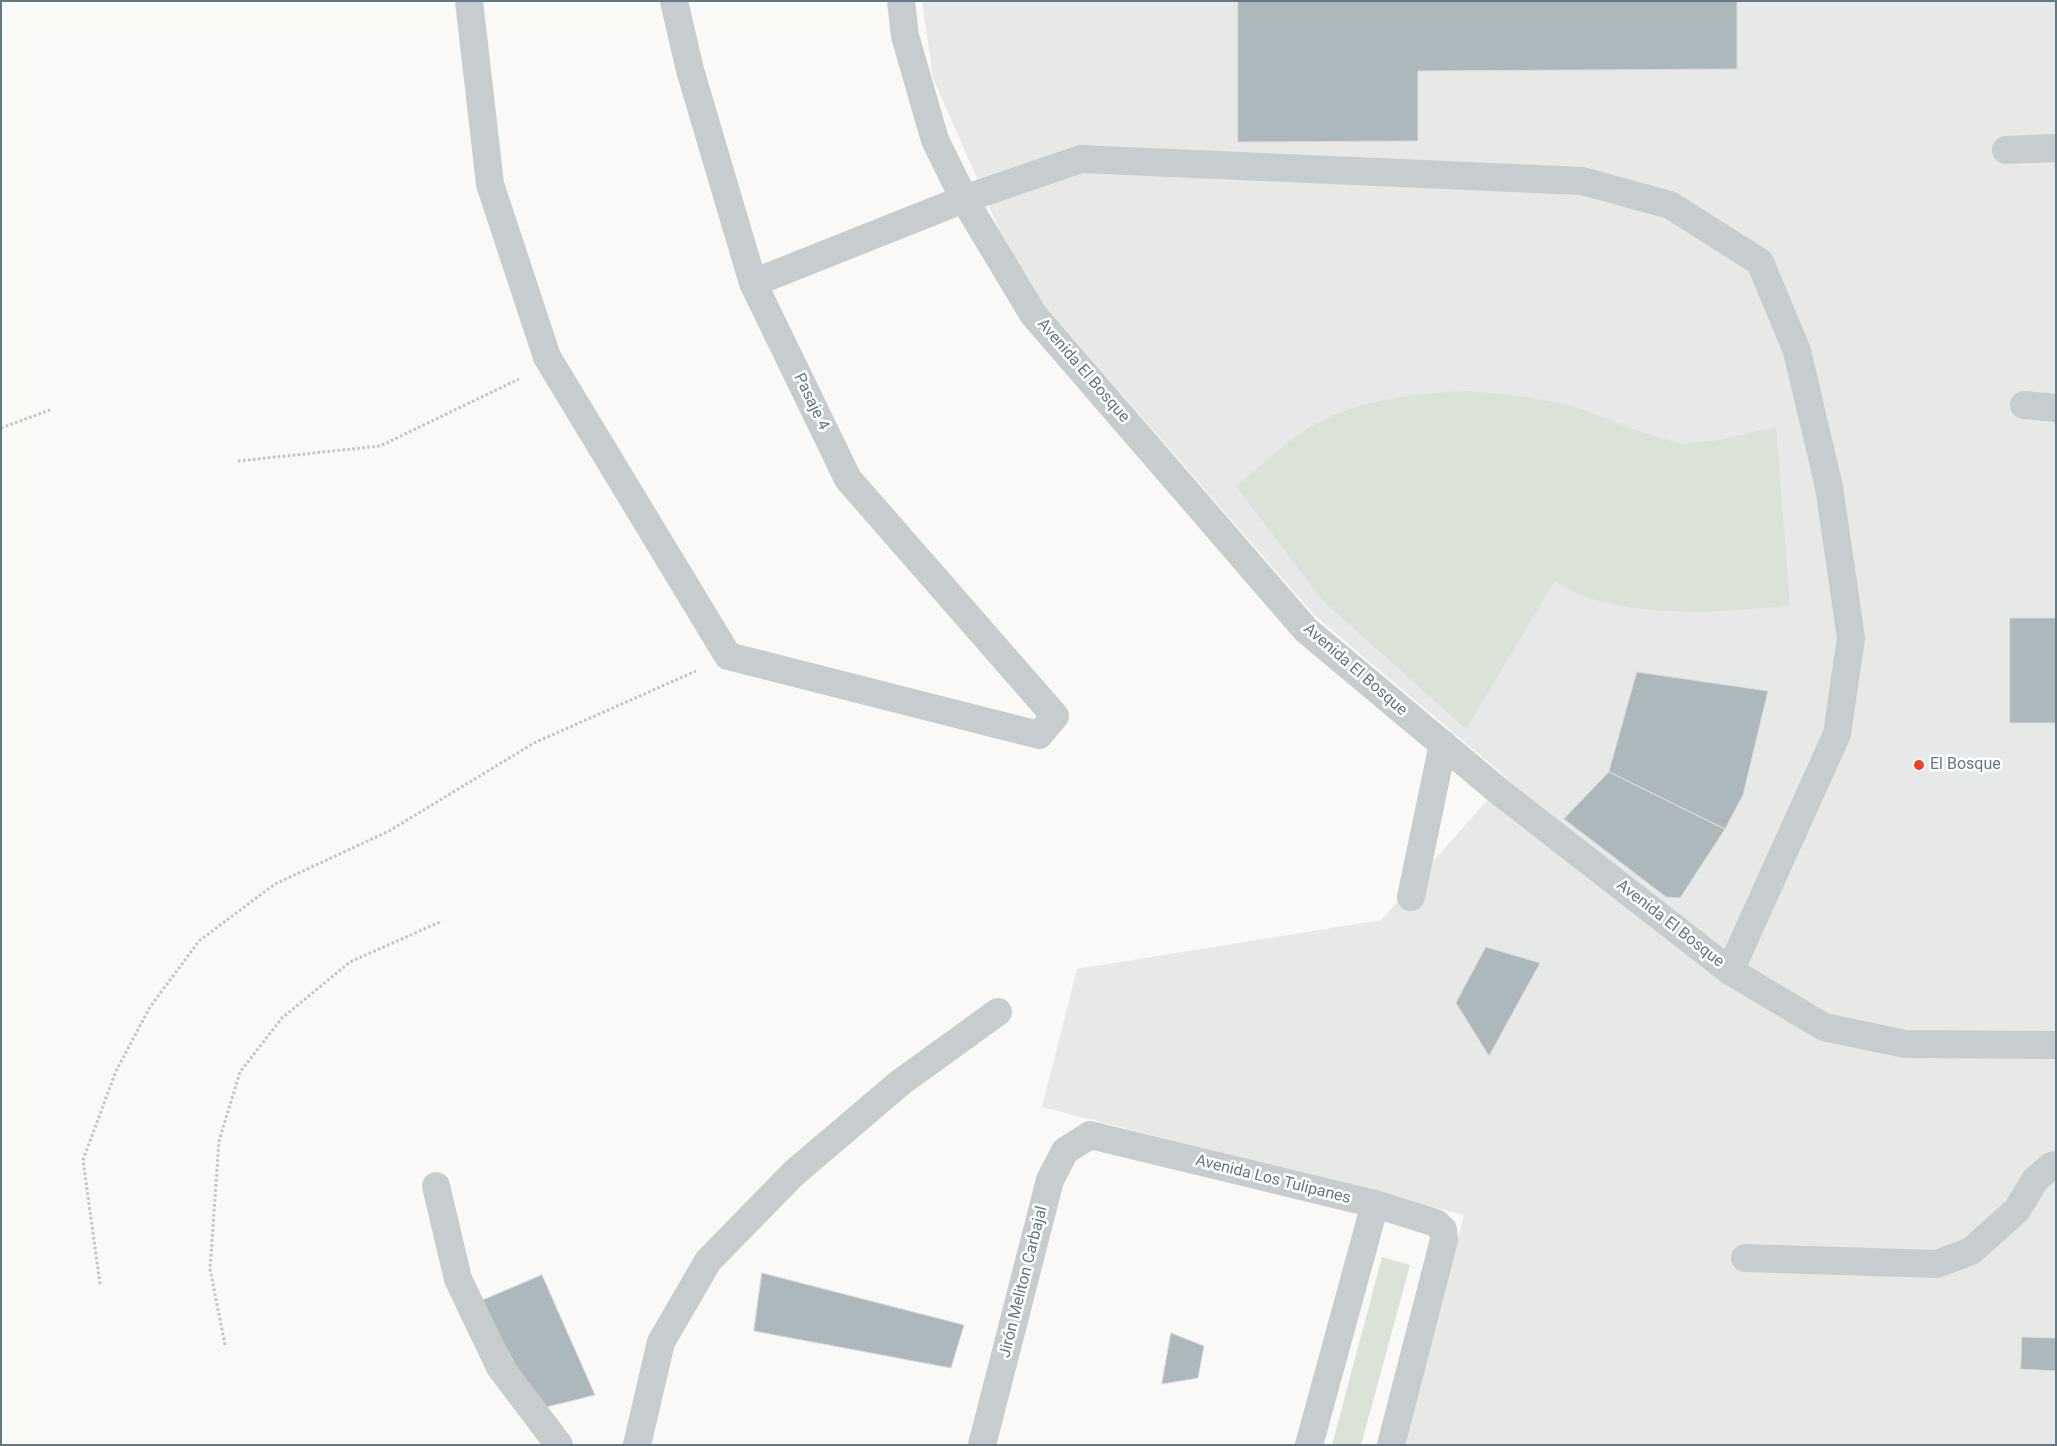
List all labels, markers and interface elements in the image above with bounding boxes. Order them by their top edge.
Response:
street label: Avenida El Bosque [1033,315,1133,427]
street label: Pasaje 4 [789,370,833,434]
street label: Avenida El Bosque [1299,620,1411,720]
place label: El Bosque [1930,755,2001,775]
marker: El Bosque [1912,758,1926,772]
street label: Avenida El Bosque [1612,876,1728,972]
street label: Avenida Los Tulipanes [1193,1151,1353,1209]
street label: Jirón Meliton Carbajal [996,1204,1052,1360]

